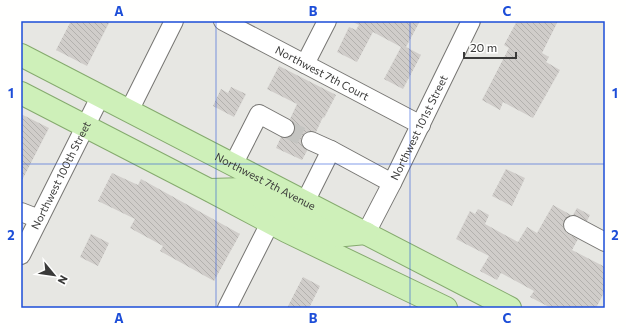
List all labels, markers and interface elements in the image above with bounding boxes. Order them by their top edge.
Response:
text: A [114,3,124,19]
text: B [309,3,318,19]
text: C [503,3,512,19]
scale bar [464,34,516,60]
text: 20 m [470,40,497,54]
street label: Northwest 7th Court [273,43,372,103]
street label: Northwest 101st Street [387,72,450,182]
text: 1 [8,85,14,101]
text: 1 [612,85,618,101]
street label: Northwest 100th Street [28,119,93,231]
street label: Northwest 7th Avenue [213,150,318,212]
text: 2 [7,227,15,243]
text: 2 [611,227,619,243]
north arrow [34,255,74,295]
text: N [55,273,71,287]
text: A [114,310,124,326]
text: B [309,310,318,326]
text: C [503,310,512,326]

